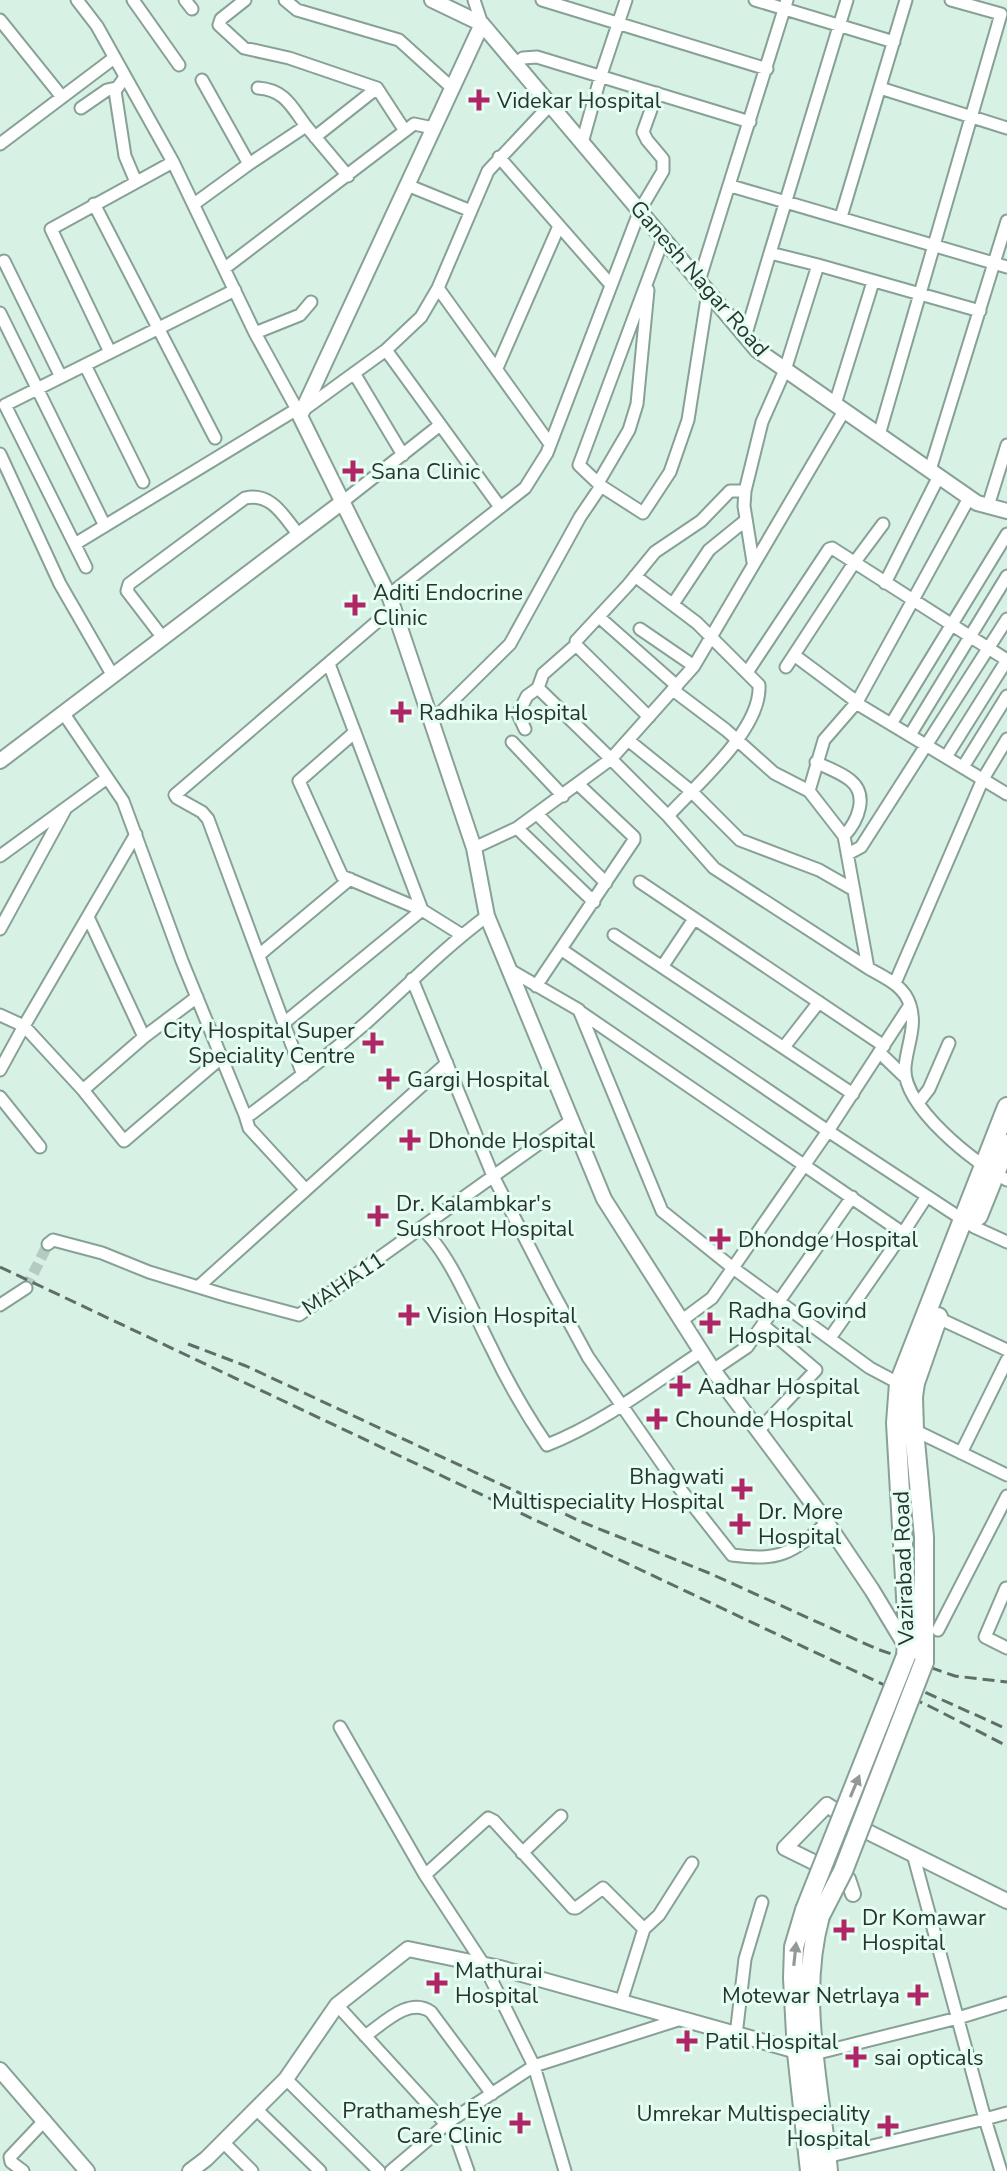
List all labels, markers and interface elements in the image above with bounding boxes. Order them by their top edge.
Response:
place label: Videkar Hospital [496,86,662,116]
marker: Videkar Hospital [468,89,490,111]
street label: Ganesh Nagar Road [623,194,775,363]
place label: Sana Clinic [371,457,480,487]
marker: Sana Clinic [342,460,364,482]
place label: Aditi Endocrine Clinic [373,578,523,633]
marker: Aditi Endocrine Clinic [344,594,366,616]
place label: Radhika Hospital [419,698,588,728]
marker: Radhika Hospital [390,701,412,723]
place label: City Hospital Super Speciality Centre [163,1016,355,1071]
marker: City Hospital Super Speciality Centre [362,1032,384,1054]
place label: Gargi Hospital [407,1065,550,1095]
marker: Gargi Hospital [378,1068,400,1090]
place label: Dhonde Hospital [428,1126,596,1156]
marker: Dhonde Hospital [399,1129,421,1151]
place label: Dr. Kalambkar's Sushroot Hospital [396,1189,574,1244]
marker: Dr. Kalambkar's Sushroot Hospital [367,1205,389,1227]
place label: Dhondge Hospital [738,1225,918,1255]
marker: Dhondge Hospital [709,1228,731,1250]
street label: MAHA11 [296,1245,391,1323]
place label: Radha Govind Hospital [728,1296,867,1351]
place label: Vision Hospital [426,1301,577,1331]
marker: Vision Hospital [398,1304,420,1326]
marker: Radha Govind Hospital [699,1312,721,1334]
place label: Aadhar Hospital [698,1372,860,1402]
marker: Aadhar Hospital [669,1375,691,1397]
place label: Chounde Hospital [675,1405,853,1435]
marker: Chounde Hospital [646,1408,668,1430]
place label: Bhagwati Multispeciality Hospital [492,1462,724,1517]
marker: Bhagwati Multispeciality Hospital [731,1478,753,1500]
street label: Vazirabad Road [886,1490,922,1647]
place label: Dr. More Hospital [758,1497,843,1552]
marker: Dr. More Hospital [729,1513,751,1535]
one-way arrow [849,1774,862,1798]
place label: Dr Komawar Hospital [862,1903,986,1958]
marker: Dr Komawar Hospital [833,1919,855,1941]
one-way arrow [788,1941,801,1966]
place label: Mathurai Hospital [455,1956,543,2011]
marker: Mathurai Hospital [426,1972,448,1994]
place label: Motewar Netrlaya [722,1981,900,2011]
marker: Motewar Netrlaya [907,1984,929,2006]
place label: Patil Hospital [705,2027,839,2057]
marker: Patil Hospital [676,2030,698,2052]
place label: sai opticals [874,2043,984,2073]
marker: sai opticals [845,2046,867,2068]
place label: Prathamesh Eye Care Clinic [342,2096,502,2151]
place label: Umrekar Multispeciality Hospital [637,2099,871,2154]
marker: Prathamesh Eye Care Clinic [509,2112,531,2134]
marker: Umrekar Multispeciality Hospital [877,2115,899,2137]

